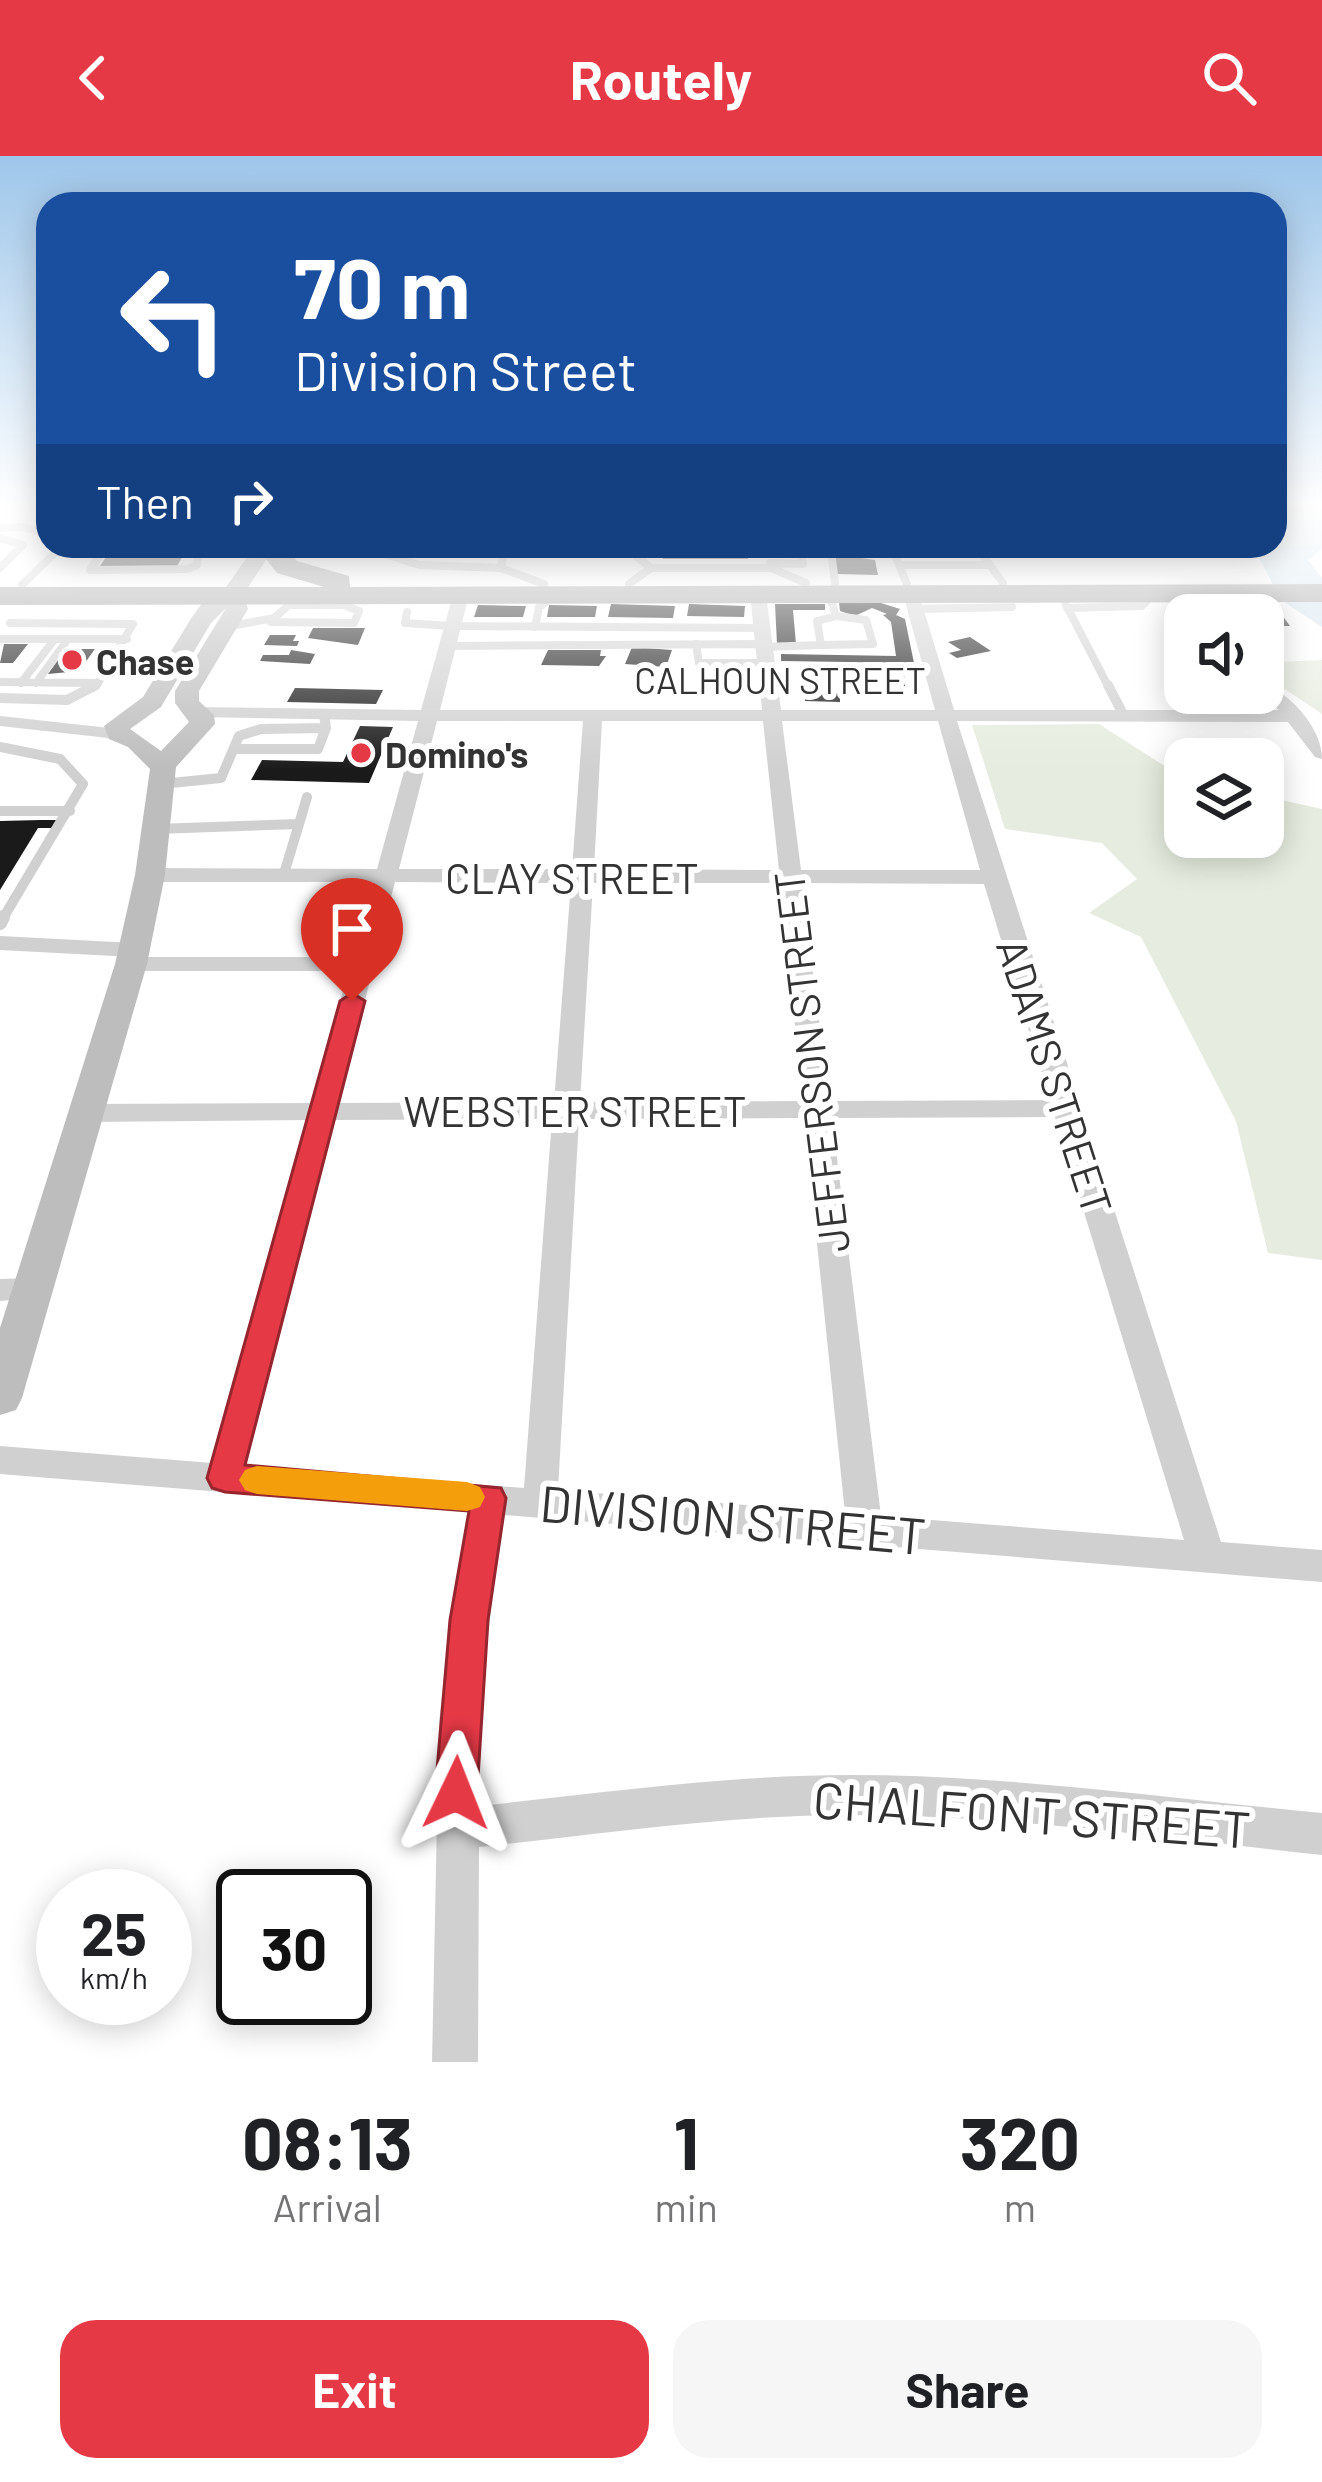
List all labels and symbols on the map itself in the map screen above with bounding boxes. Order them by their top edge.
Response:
place label: Chase [96,639,194,682]
marker: Chase [59,647,85,673]
street label: CALHOUN STREET [634,658,926,701]
place label: Domino's [385,732,528,775]
marker: Domino's [348,740,374,766]
street label: CLAY STREET [445,852,699,902]
street label: JEFFERSON STREET [762,868,858,1256]
pin [301,878,403,1001]
street label: ADAMS STREET [988,932,1124,1220]
street label: WEBSTER STREET [403,1085,747,1135]
street label: DIVISION STREET [538,1471,928,1565]
position arrow [393,1730,519,1856]
street label: CHALFONT STREET [811,1767,1253,1859]
speed limit sign: 30 [216,1869,372,2025]

